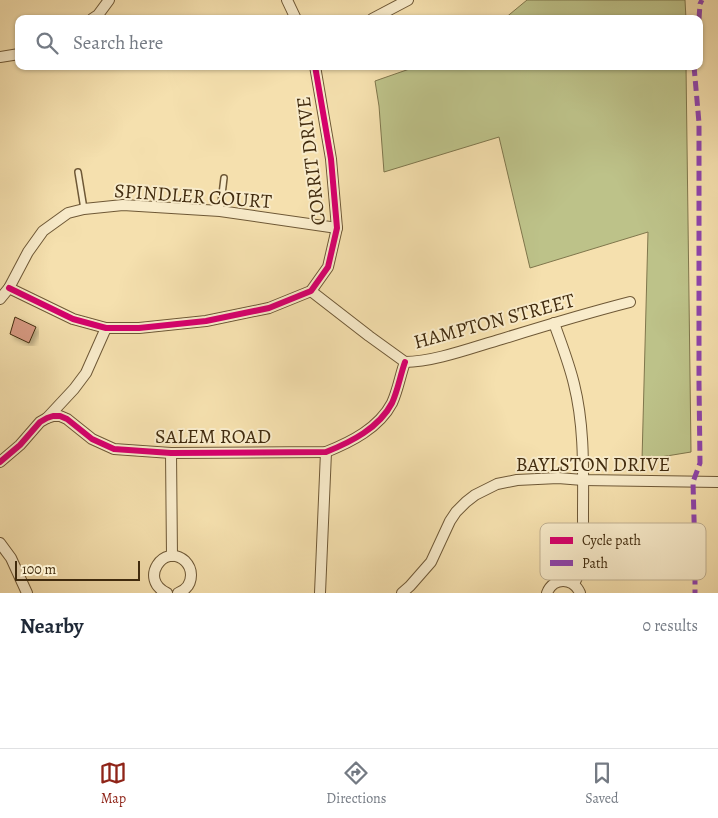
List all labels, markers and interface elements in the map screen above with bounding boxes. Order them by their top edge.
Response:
search box [15,15,703,70]
icon: search [33,29,61,57]
text: Search here [73,30,163,56]
street label: CORRIT DRIVE [290,95,332,227]
street label: SPINDLER COURT [113,177,273,215]
street label: HAMPTON STREET [410,286,578,355]
street label: SALEM ROAD [155,423,271,450]
street label: BAYLSTON DRIVE [516,451,670,478]
legend [540,523,706,580]
text: Cycle path [582,531,642,550]
text: Path [582,554,609,573]
scale bar [15,558,140,581]
text: 100 m [22,560,56,579]
text: Nearby [20,612,83,640]
text: 0 results [642,615,698,637]
tab: Map [99,759,127,808]
tab: Directions [326,759,386,808]
tab: Saved [585,759,619,808]

